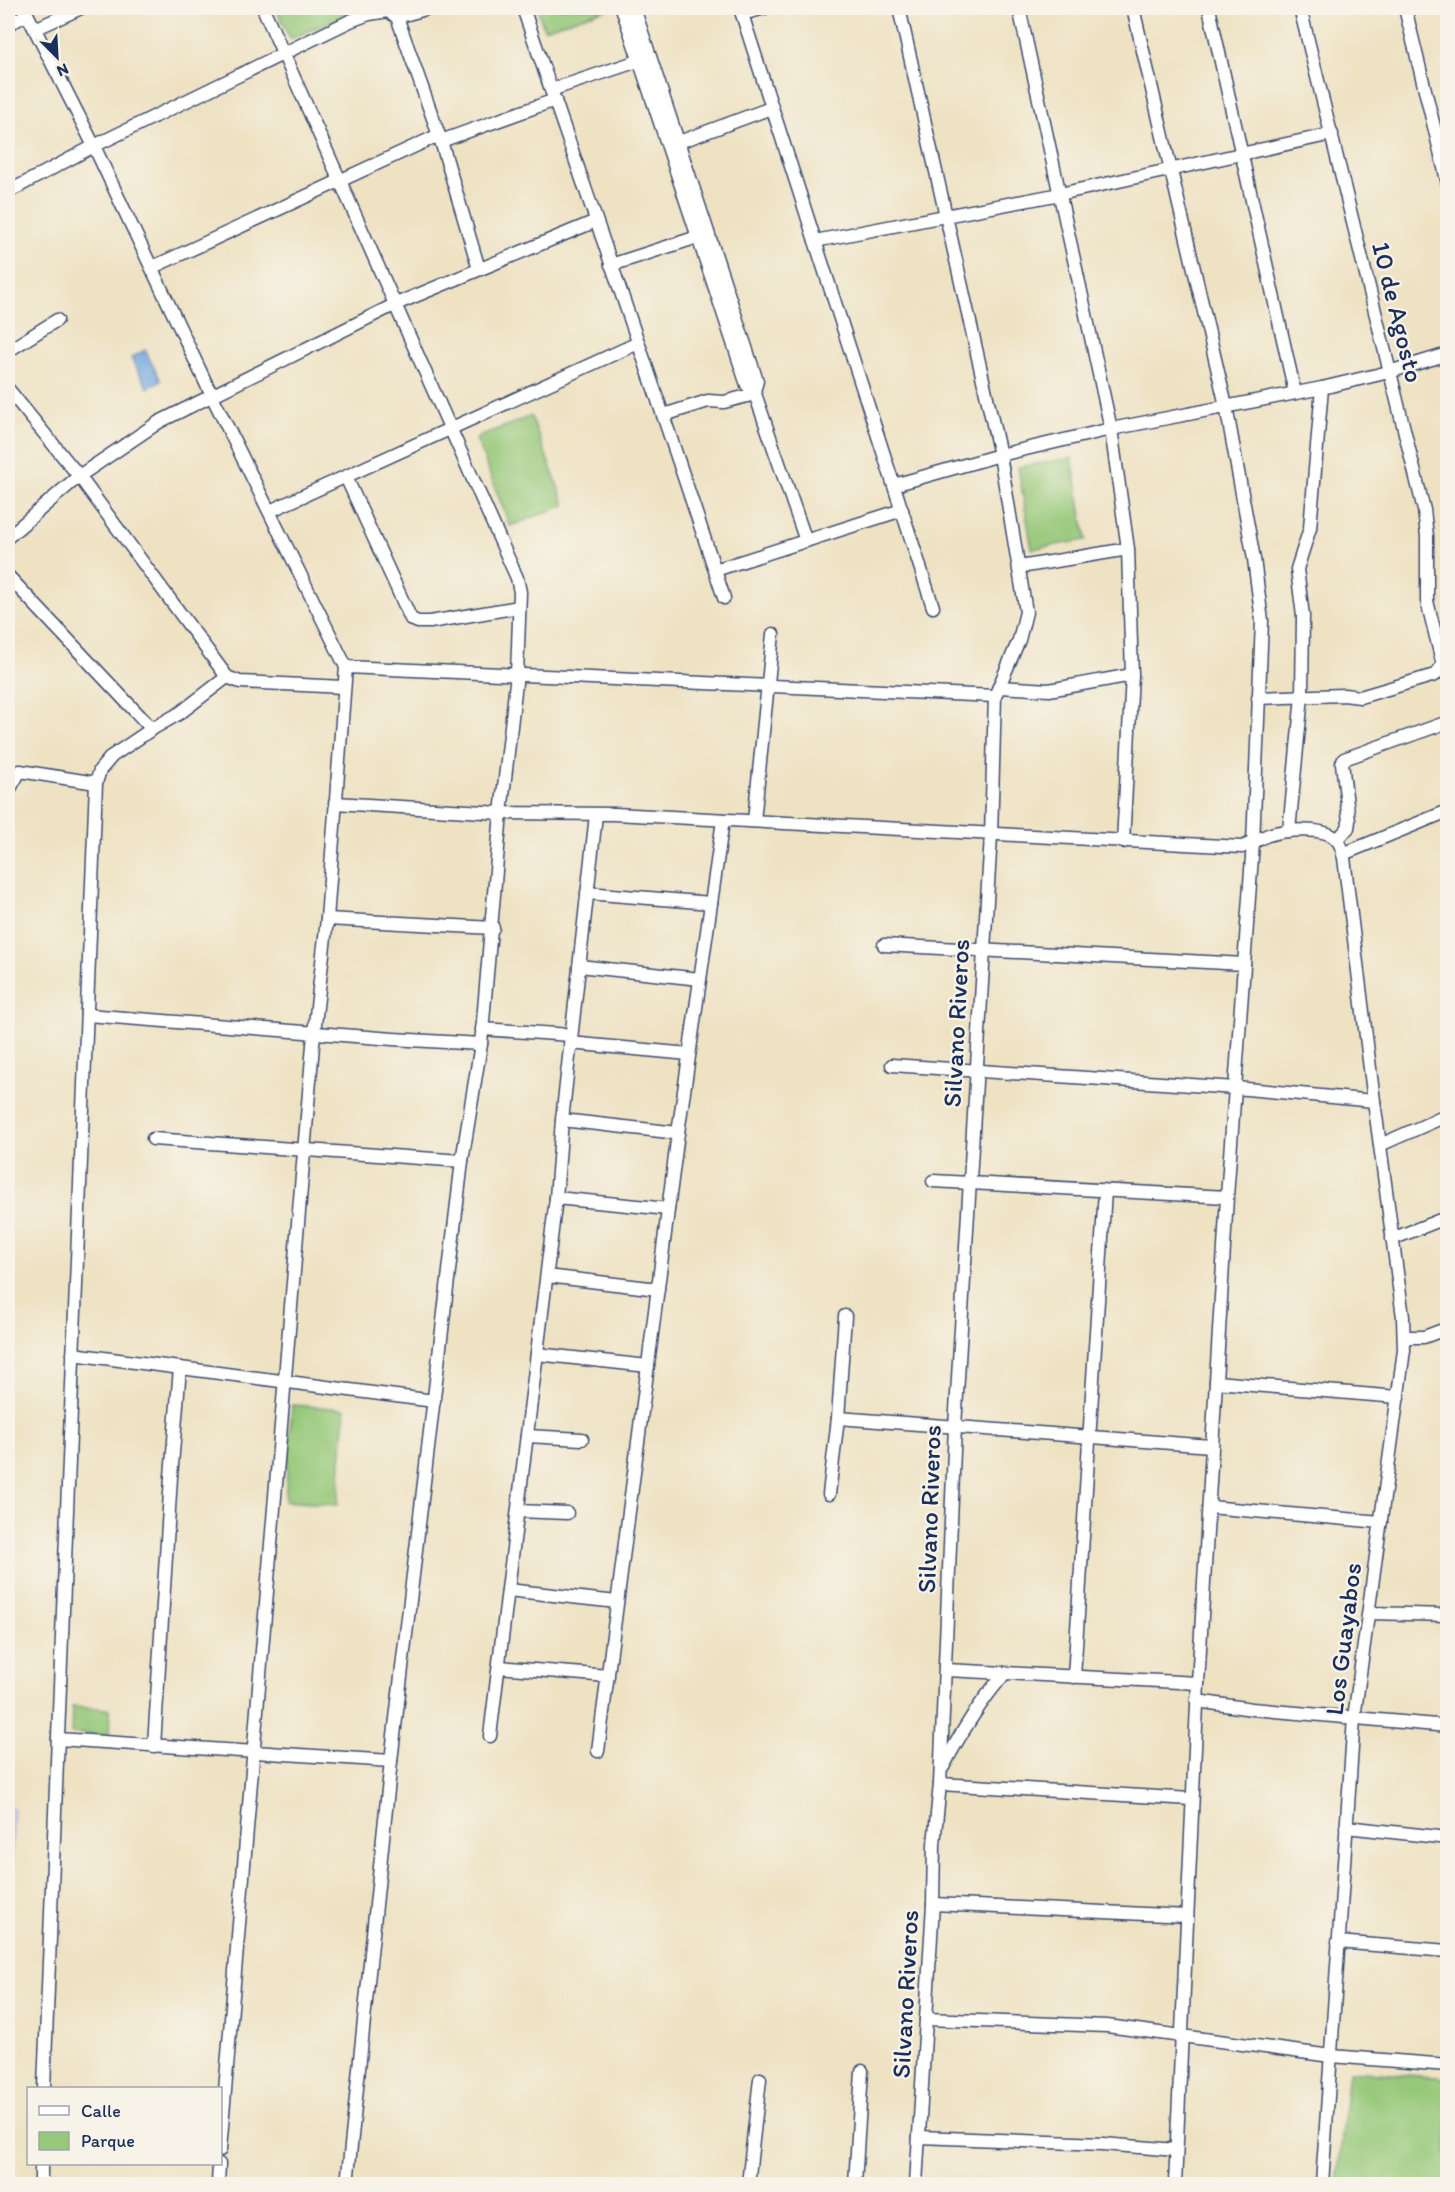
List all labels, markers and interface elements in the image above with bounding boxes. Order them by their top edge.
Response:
north arrow [27,27,87,87]
text: N [54,59,72,81]
street label: 10 de Agosto [1365,238,1431,386]
street label: Silvano Riveros [936,938,976,1108]
street label: Silvano Riveros [910,1424,948,1594]
street label: Los Guayabos [1318,1561,1368,1717]
street label: Silvano Riveros [885,1909,925,2079]
legend [27,2087,222,2165]
text: Calle [81,2100,121,2122]
text: Parque [81,2130,135,2152]

